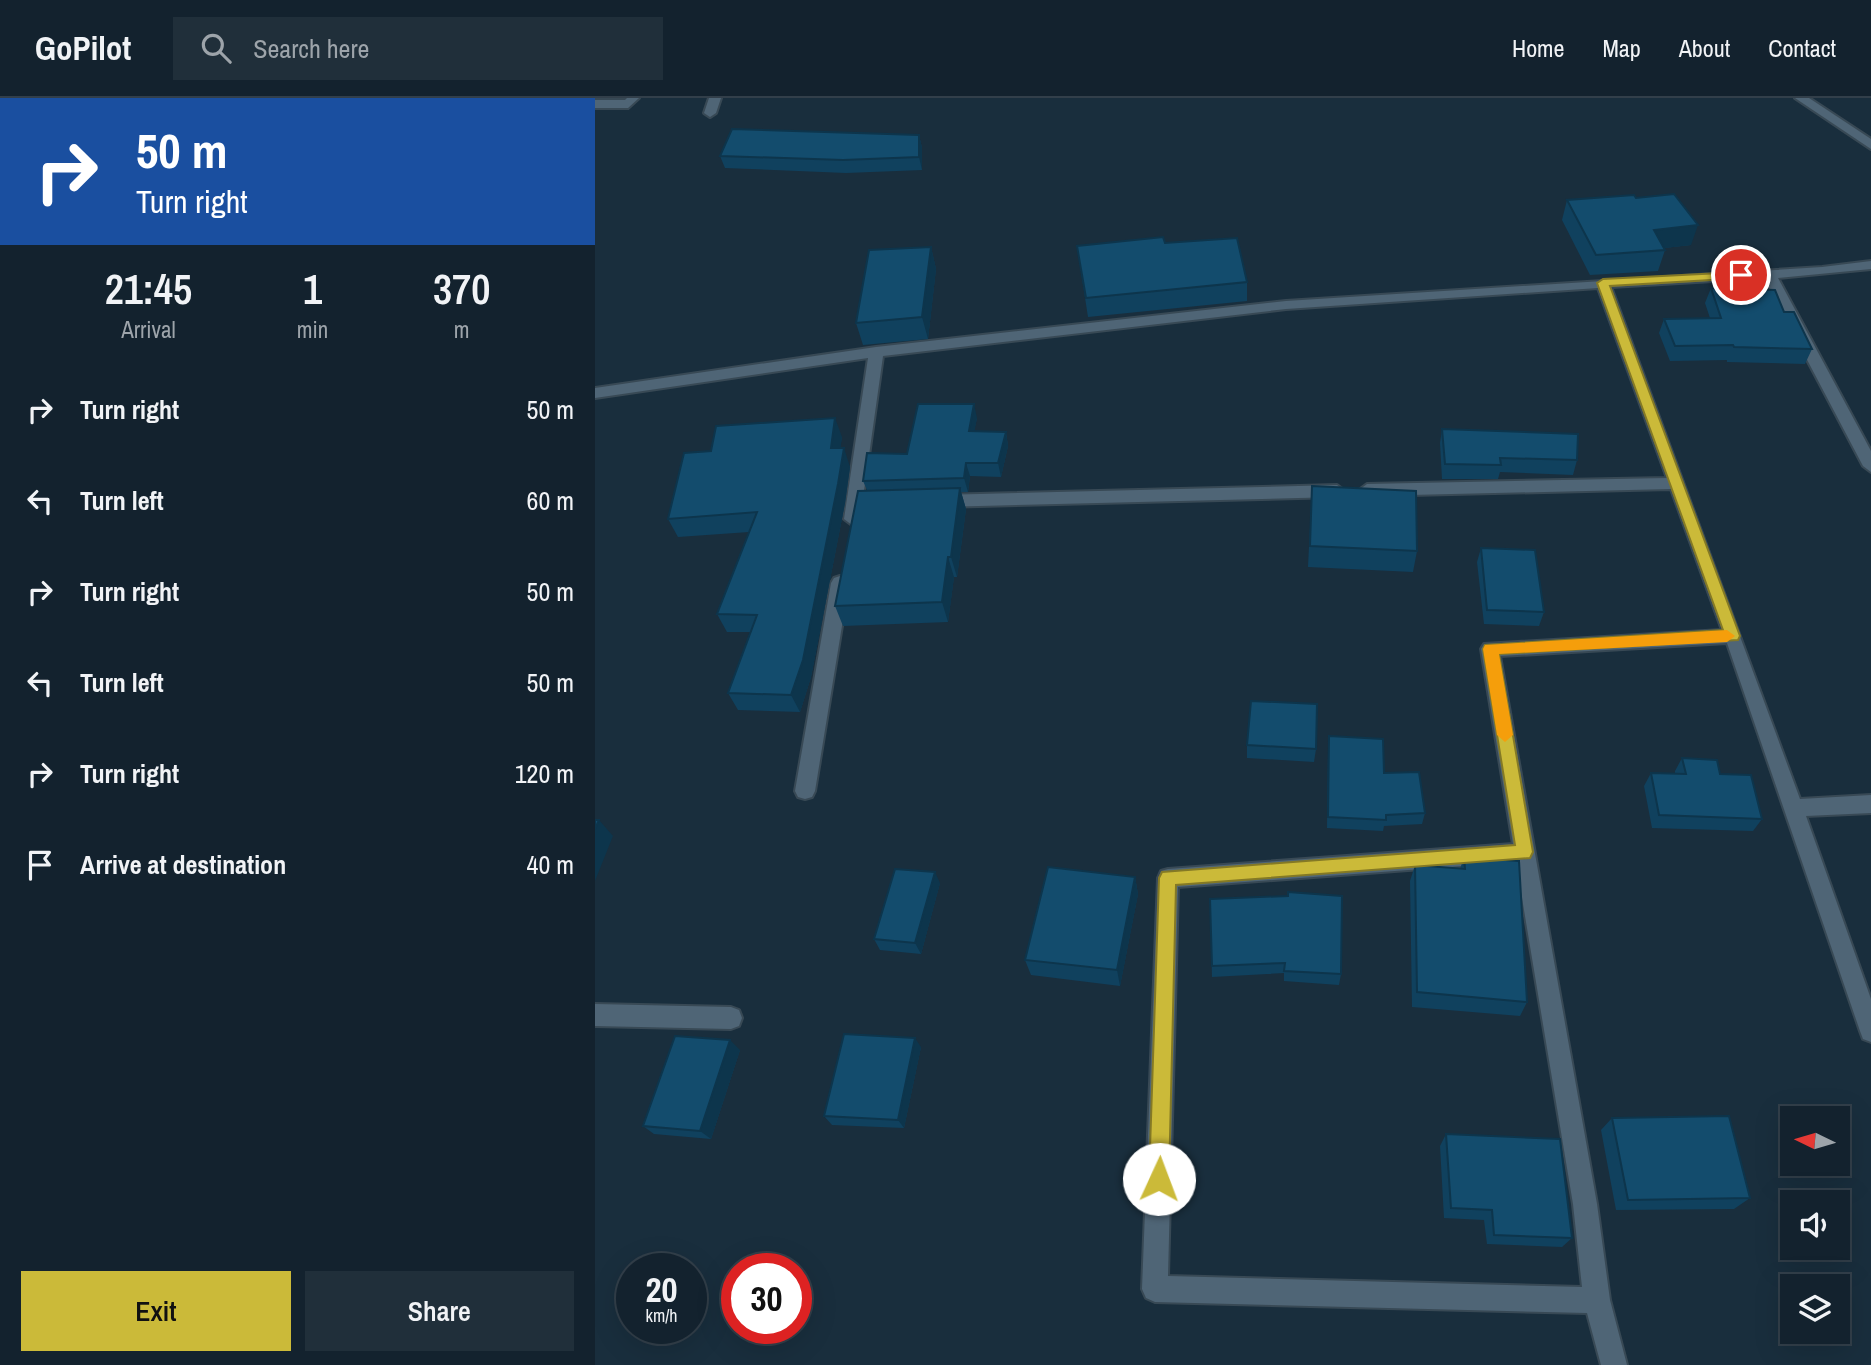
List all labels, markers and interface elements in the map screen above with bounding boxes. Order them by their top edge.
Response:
search box [173,17,663,80]
text: GoPilot [35,26,131,70]
icon: search [197,29,235,67]
text: Search here [253,31,369,66]
text: Home [1512,32,1564,64]
text: Map [1602,32,1641,64]
text: About [1679,32,1730,64]
text: Contact [1768,32,1836,64]
text: 50 m [136,117,228,183]
icon: right [21,126,112,217]
text: Turn right [136,180,248,223]
pin [1711,245,1771,305]
icon: arrive [1722,256,1760,294]
text: 21:45 [105,261,192,317]
text: 1 [303,261,322,317]
text: 370 [433,261,490,317]
text: Arrival [121,314,176,345]
text: min [297,314,328,345]
text: m [454,314,469,345]
icon: right [21,391,59,429]
text: Turn right [80,392,179,427]
text: 50 m [527,392,574,427]
icon: left [21,482,59,520]
text: Turn left [80,483,164,518]
text: 60 m [527,483,574,518]
icon: right [21,573,59,611]
text: Turn right [80,574,179,609]
text: 50 m [527,574,574,609]
icon: left [21,664,59,702]
text: Turn left [80,665,164,700]
text: 50 m [527,665,574,700]
icon: right [21,755,59,793]
text: Turn right [80,756,179,791]
text: 120 m [515,756,574,791]
icon: arrive [21,846,59,884]
text: Arrive at destination [80,847,286,882]
text: 40 m [527,847,574,882]
north arrow [1780,1106,1850,1176]
map controls [1780,1106,1850,1344]
position arrow [1122,1142,1196,1216]
button: sound [1780,1190,1850,1260]
speed limit sign: 30 [721,1253,812,1344]
text: 20 [646,1266,677,1313]
button: Exit [21,1271,291,1351]
button: Share [305,1271,574,1351]
button: layers [1780,1274,1850,1344]
text: km/h [646,1303,678,1328]

